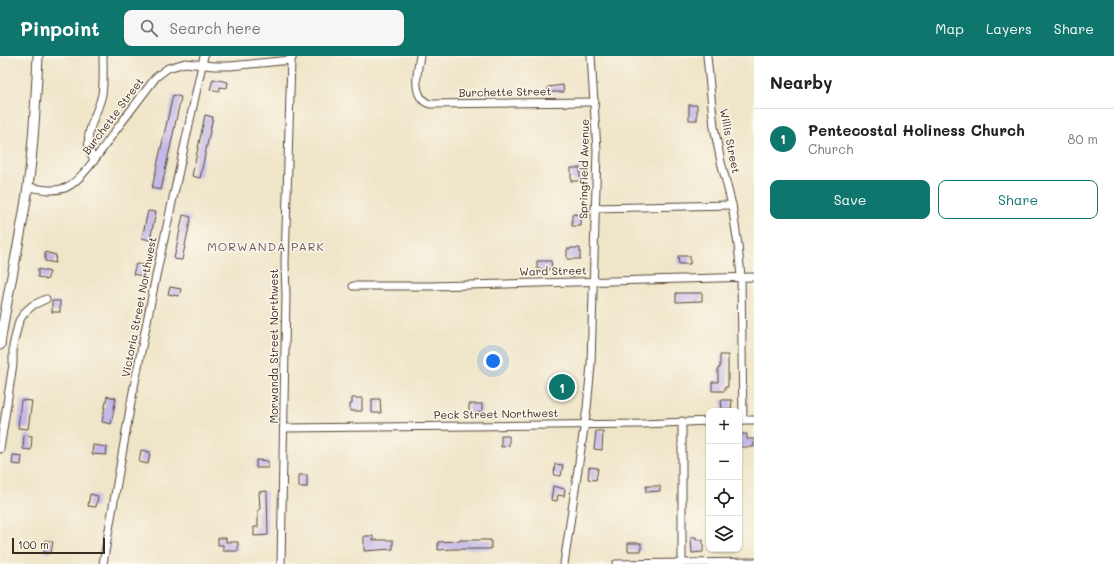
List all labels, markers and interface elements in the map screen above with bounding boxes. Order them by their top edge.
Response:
search box [124,10,404,46]
text: Pinpoint [20,16,100,41]
icon: search [138,17,160,39]
text: Search here [170,18,261,38]
text: Map [935,19,964,38]
text: Layers [986,19,1032,38]
text: Share [1054,19,1094,38]
text: Nearby [770,71,832,93]
street label: Burchette Street [79,74,147,157]
street label: Burchette Street [458,83,552,100]
street label: Willis Street [717,107,744,175]
street label: Springfield Avenue [575,119,592,219]
text: Pentecostal Holiness Church [808,120,1025,140]
text: 1 [780,130,786,147]
text: 80 m [1068,130,1098,147]
text: Church [808,140,853,157]
button: Save [770,180,930,219]
button: Share [938,180,1098,219]
street label: Victoria Street Northwest [118,235,160,378]
district label: MORWANDA PARK [207,238,325,254]
street label: Ward Street [519,262,587,279]
street label: Morwanda Street Northwest [266,268,281,423]
your location [483,351,503,371]
pin: 1 [549,372,575,402]
street label: Peck Street Northwest [434,405,559,422]
map controls [706,408,742,552]
button: + [706,408,742,444]
button: − [706,444,742,480]
button: locate [706,480,742,516]
button: layers [706,516,742,552]
scale bar [12,536,105,555]
text: 100 m [18,537,49,552]

